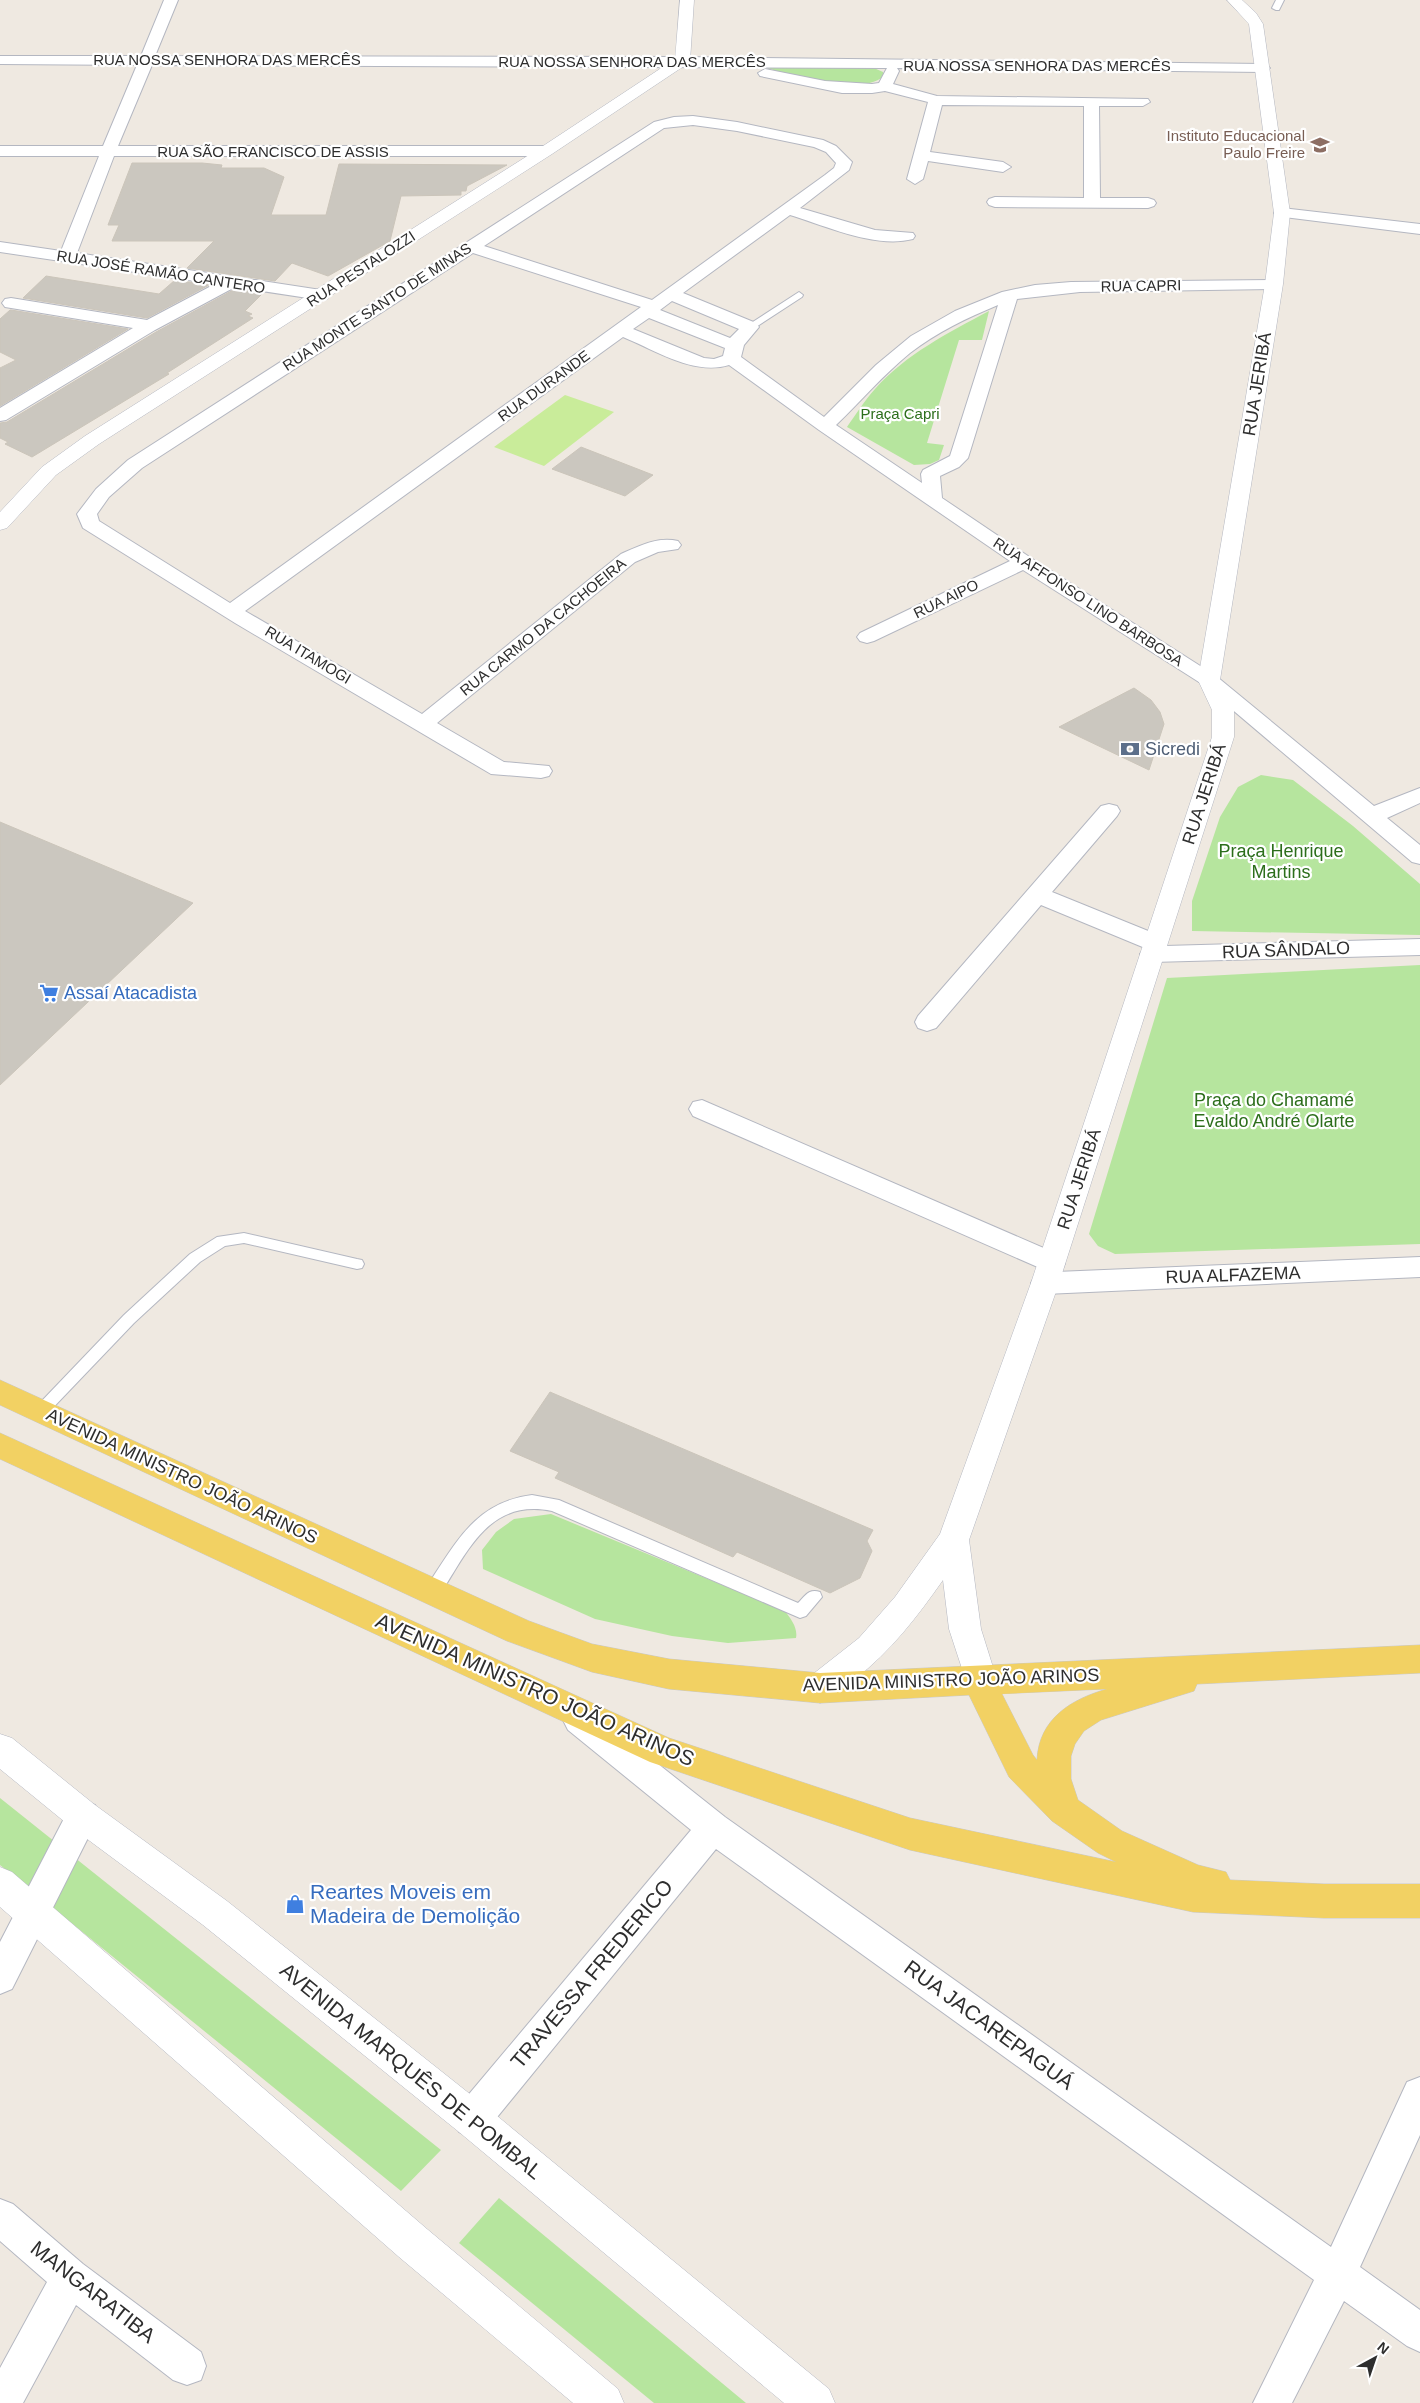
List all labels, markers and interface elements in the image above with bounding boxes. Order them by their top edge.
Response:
street label: RUA NOSSA SENHORA DAS MERCÊS [93,51,361,68]
street label: RUA NOSSA SENHORA DAS MERCÊS [498,53,766,70]
street label: RUA NOSSA SENHORA DAS MERCÊS [903,57,1171,74]
place label: Instituto Educacional Paulo Freire [1167,127,1305,161]
school or university icon: Instituto Educacional Paulo Freire [1309,134,1331,156]
street label: RUA SÃO FRANCISCO DE ASSIS [157,143,389,160]
street label: RUA PESTALOZZI [303,227,418,310]
street label: RUA MONTE SANTO DE MINAS [279,239,474,374]
street label: RUA JOSÉ RAMÃO CANTERO [56,247,267,296]
street label: RUA CAPRI [1100,276,1182,295]
street label: RUA JERIBÁ [1239,331,1275,437]
street label: RUA DURANDE [495,347,593,425]
park label: Praça Capri [860,405,940,422]
street label: RUA AFFONSO LINO BARBOSA [990,534,1186,669]
street label: RUA CARMO DA CACHOEIRA [456,554,629,699]
street label: RUA AIPO [911,576,981,622]
street label: RUA ITAMOGI [262,622,354,687]
bank icon: Sicredi [1119,738,1141,760]
place label: Sicredi [1145,739,1200,759]
street label: RUA JERIBÁ [1178,741,1230,847]
park label: Praça Henrique Martins [1218,841,1344,882]
street label: RUA SÂNDALO [1222,938,1350,962]
supermarket icon: Assaí Atacadista [38,982,60,1004]
place label: Assaí Atacadista [64,983,198,1003]
park label: Praça do Chamamé Evaldo André Olarte [1193,1090,1355,1131]
street label: RUA JERIBÁ [1053,1126,1105,1232]
street label: RUA ALFAZEMA [1165,1263,1301,1287]
street label: AVENIDA MINISTRO JOÃO ARINOS [43,1403,321,1548]
street label: AVENIDA MINISTRO JOÃO ARINOS [372,1609,698,1770]
street label: AVENIDA MINISTRO JOÃO ARINOS [802,1664,1100,1695]
street label: TRAVESSA FREDERICO [506,1875,677,2073]
place label: Reartes Moveis em Madeira de Demolição [310,1880,520,1927]
shop icon: Reartes Moveis em Madeira de Demolição [284,1893,306,1915]
street label: RUA JACAREPAGUÁ [900,1955,1079,2094]
street label: AVENIDA MARQUÊS DE POMBAL [276,1958,547,2183]
street label: MANGARATIBA [27,2236,160,2347]
north arrow [1350,2333,1400,2383]
text: N [1374,2339,1392,2357]

